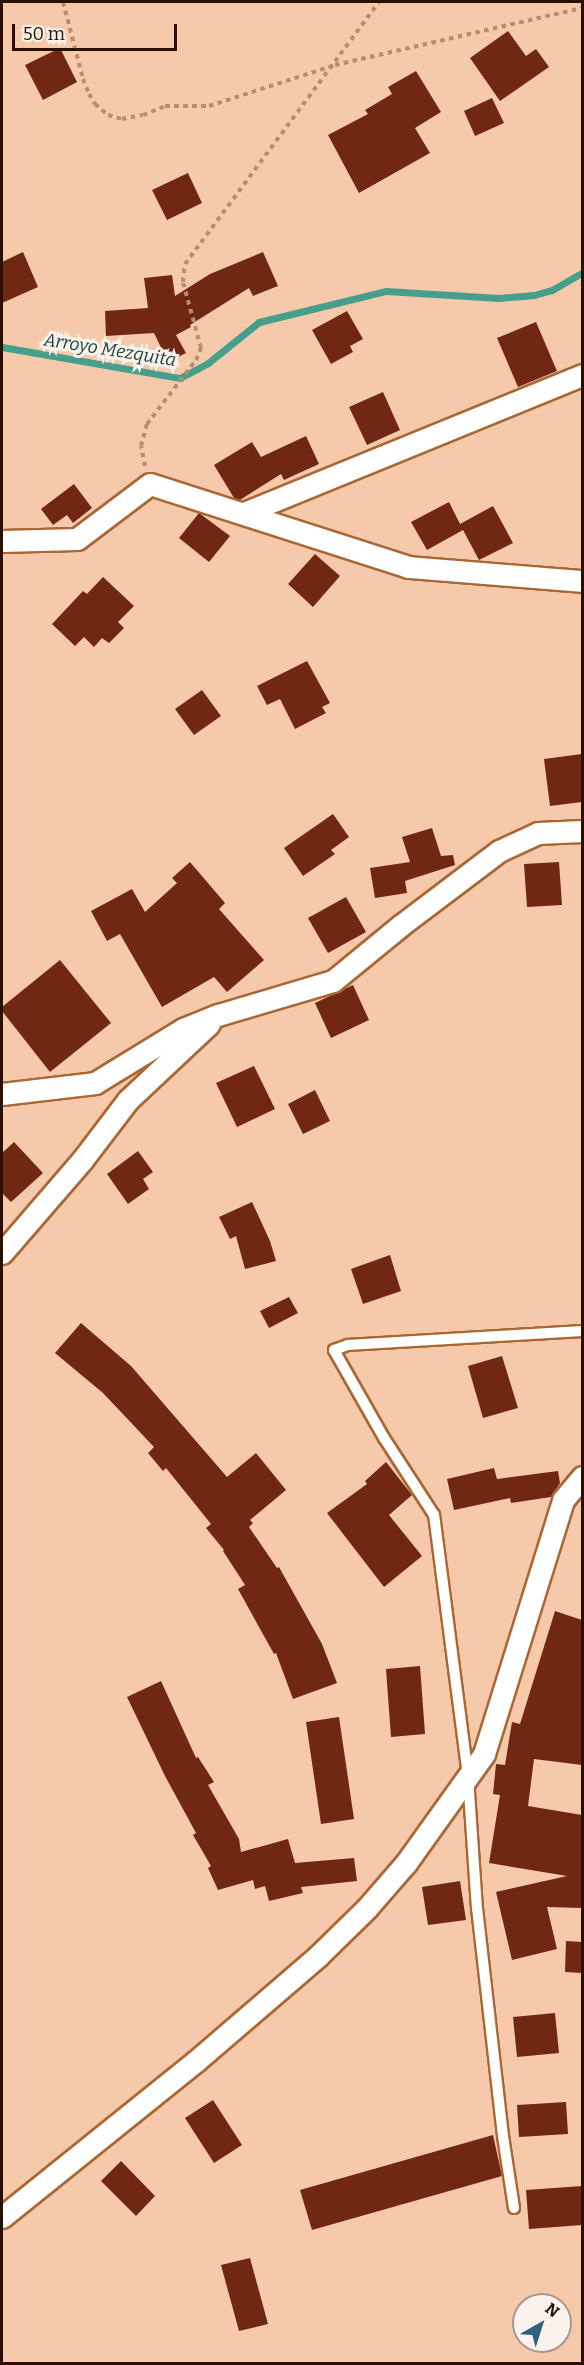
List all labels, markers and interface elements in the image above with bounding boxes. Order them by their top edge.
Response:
scale bar [15,12,180,50]
text: 50 m [23,23,65,45]
water label: Arroyo Mezquita [42,329,178,371]
north arrow [512,2293,572,2353]
text: N [542,2299,563,2321]

